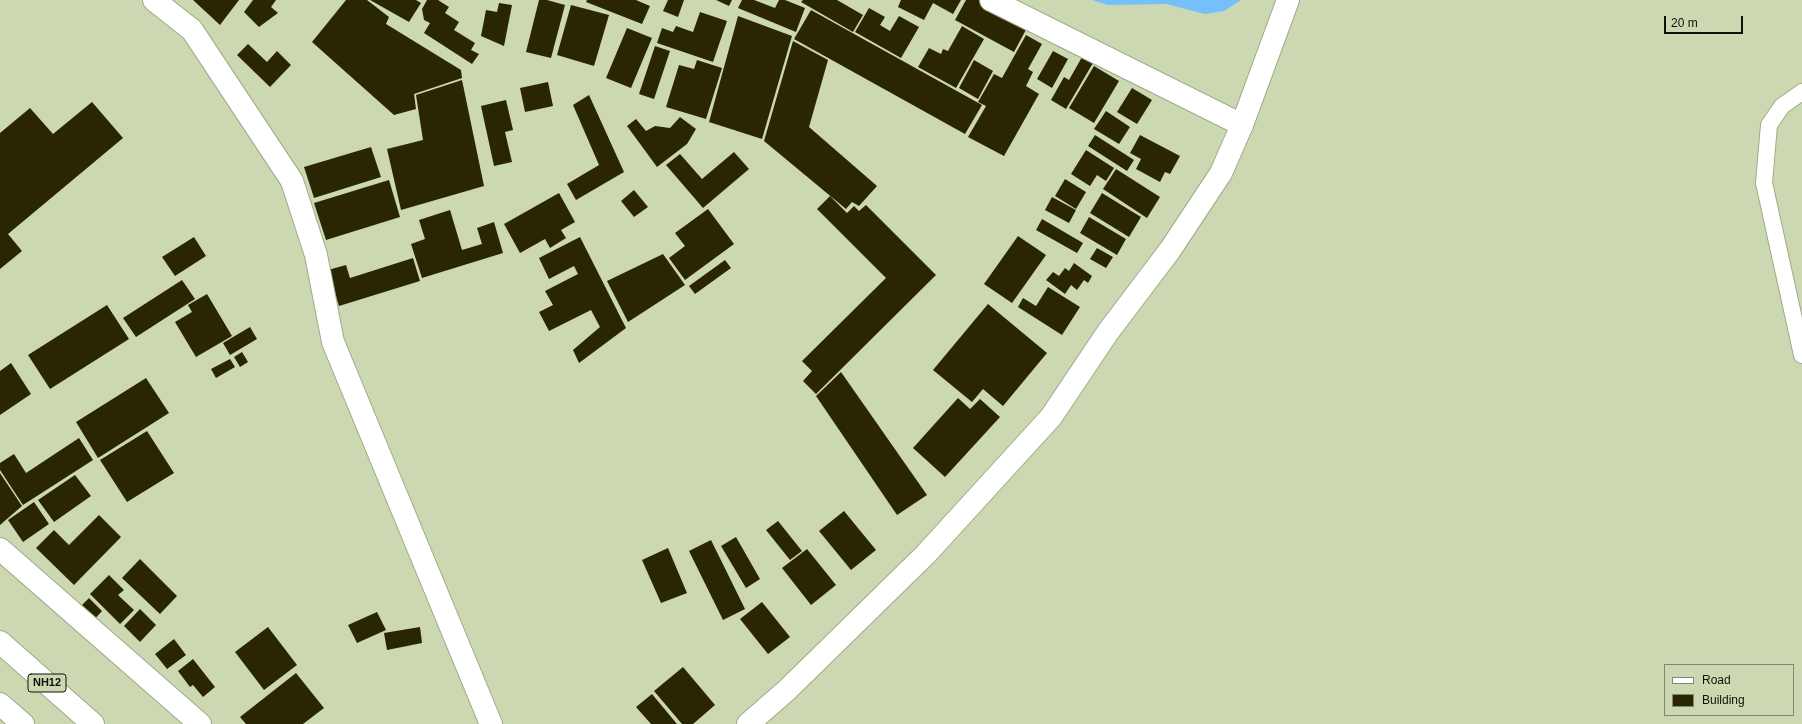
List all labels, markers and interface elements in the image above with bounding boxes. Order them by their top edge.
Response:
scale bar [1666,8,1745,34]
text: 20 m [1671,16,1698,30]
legend [1664,664,1794,716]
text: Road [1702,673,1731,687]
road number: NH12 [28,674,66,692]
text: Building [1702,693,1745,707]

